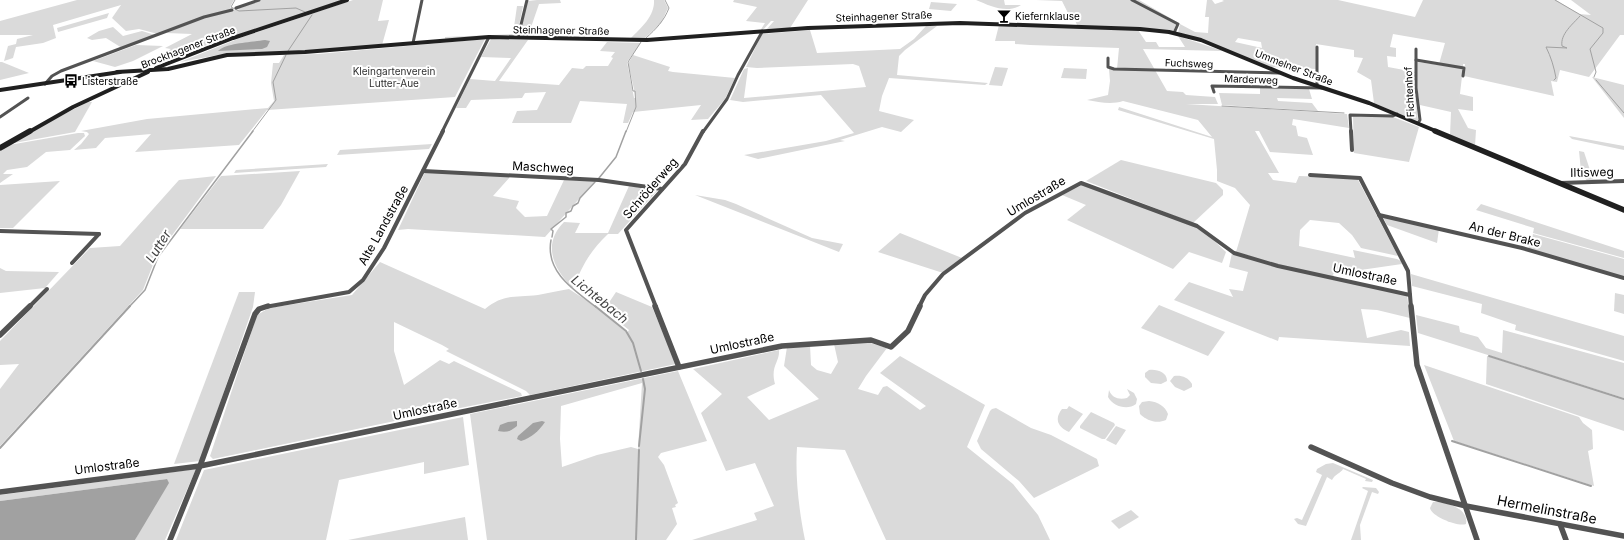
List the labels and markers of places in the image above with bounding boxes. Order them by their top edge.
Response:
bar icon: Kiefernklause [996,8,1012,24]
place label: Kiefernklause [1015,10,1080,22]
bus stop icon: Listerstraße [63,73,79,89]
place label: Listerstraße [82,75,138,87]

